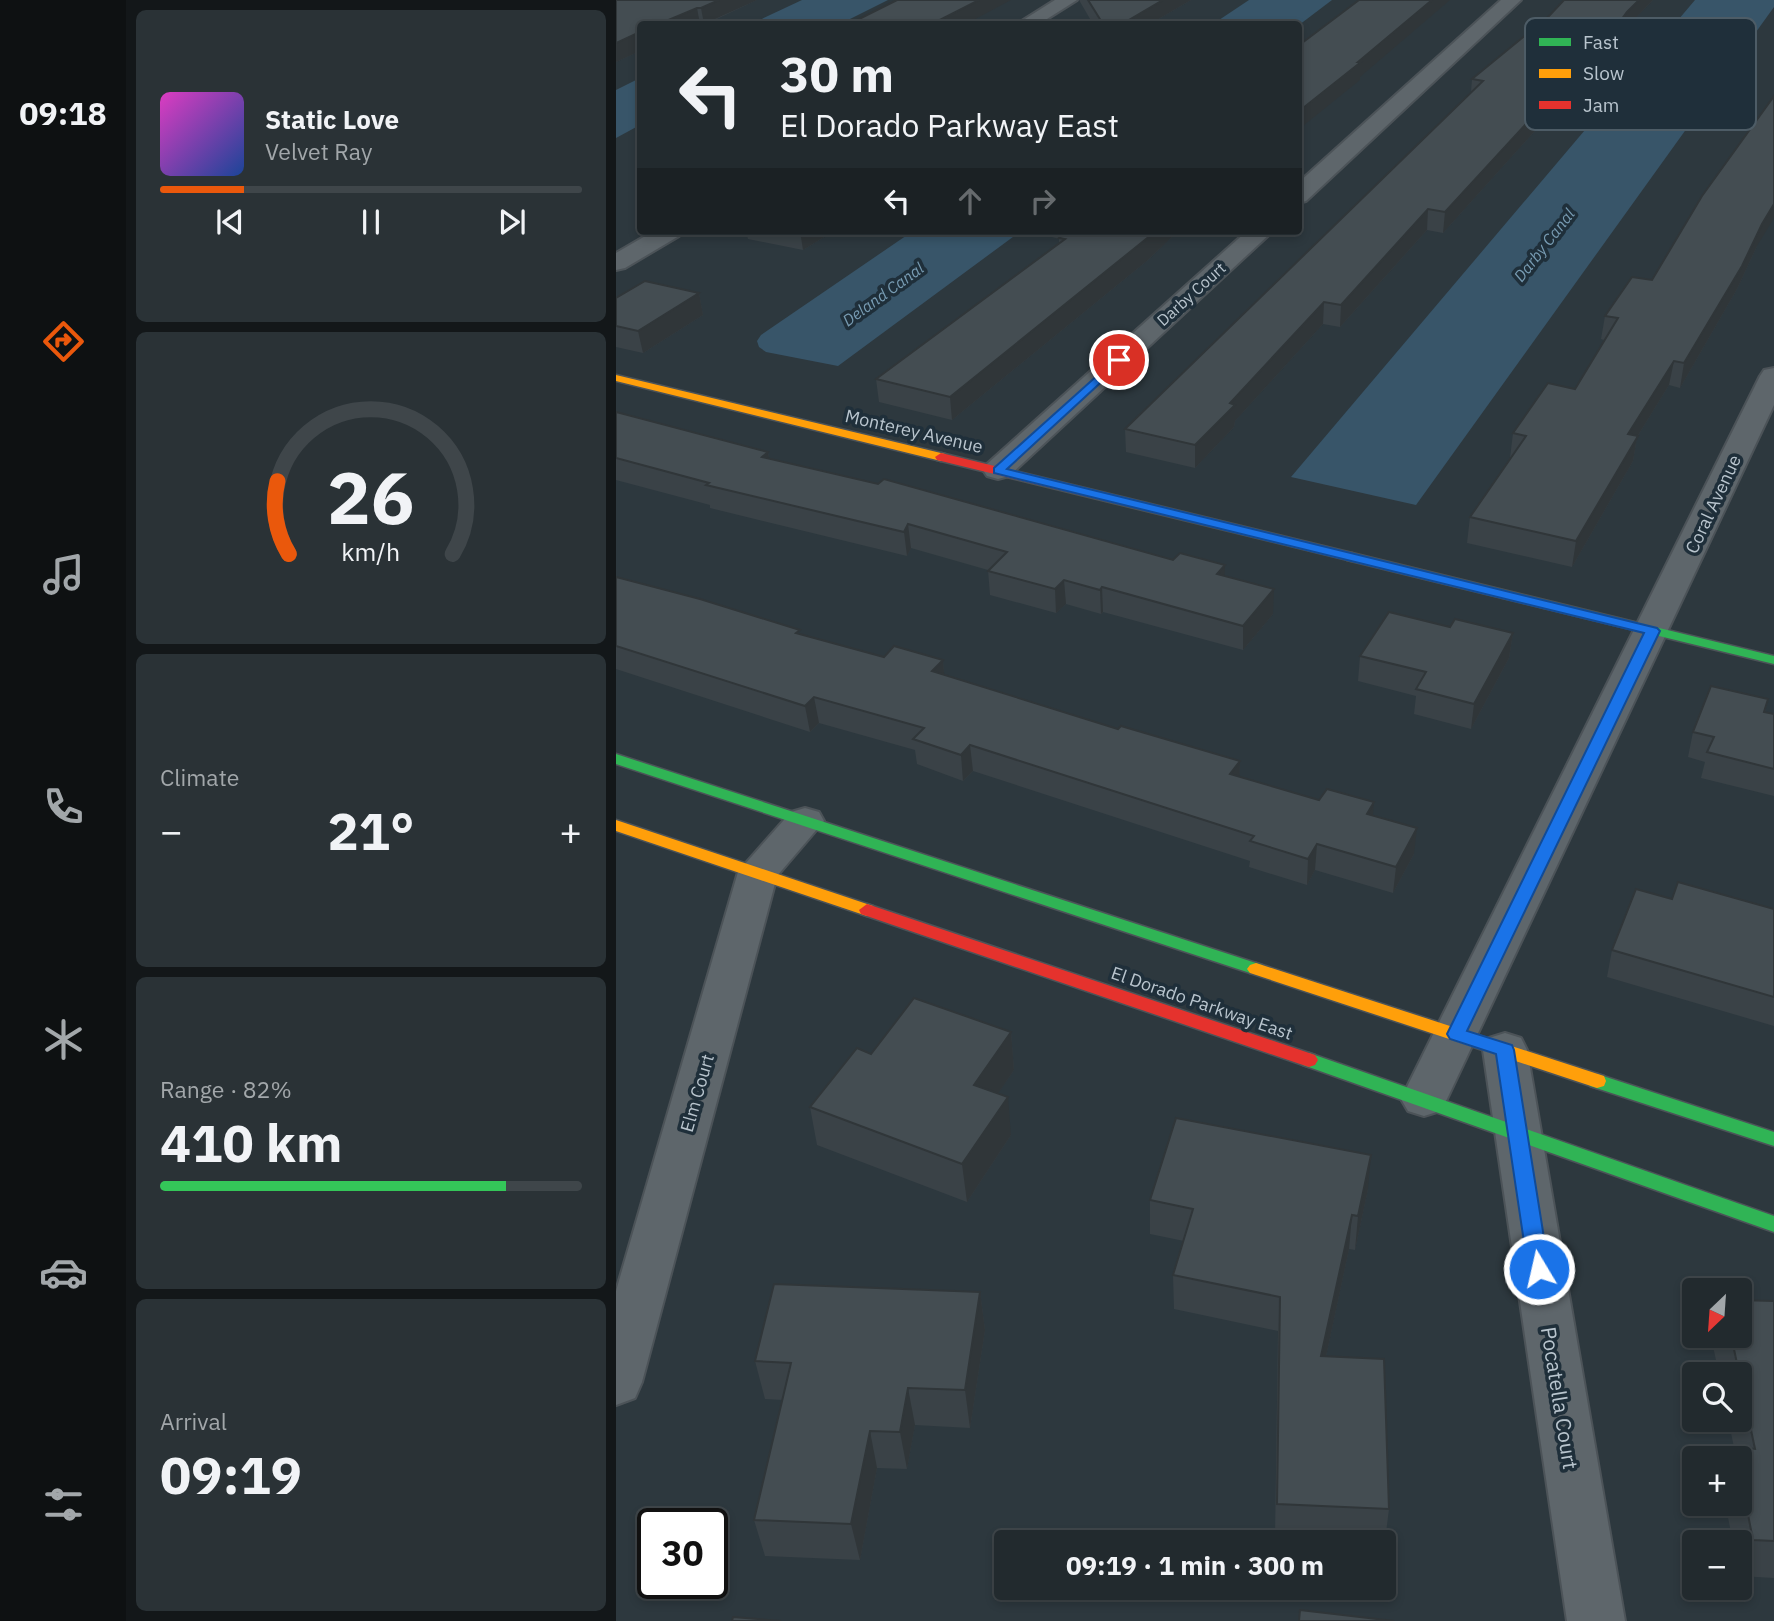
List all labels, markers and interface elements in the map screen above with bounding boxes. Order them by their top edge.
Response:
legend [1525,18,1756,130]
text: Fast [1583,30,1619,54]
text: 30 m [780,42,894,105]
icon: left [665,49,756,140]
text: Slow [1583,61,1624,85]
text: 09:18 [19,92,107,134]
text: Jam [1583,93,1619,117]
text: Static Love [265,102,399,136]
text: El Dorado Parkway East [780,104,1119,146]
text: Velvet Ray [265,136,372,166]
icon: left [878,182,916,220]
icon: ahead [951,182,989,220]
icon: right [1024,182,1062,220]
icon: previous [211,203,249,241]
icon: pause [352,203,390,241]
icon: next [493,203,531,241]
water label: Darby Canal [1509,204,1579,286]
water label: Deland Canal [838,257,928,330]
street label: Darby Court [1152,258,1230,330]
icon: directions [39,317,88,366]
pin [1089,330,1149,390]
icon: arrive [1100,341,1138,379]
street label: Monterey Avenue [843,404,985,458]
text: 26 [327,450,415,545]
street label: Coral Avenue [1680,451,1746,557]
text: km/h [342,535,400,568]
icon: music [39,550,88,599]
text: Climate [160,762,239,792]
icon: phone [39,782,88,831]
text: 21° [328,797,414,864]
text: − [160,806,183,855]
text: + [559,806,582,855]
street label: El Dorado Parkway East [1108,961,1296,1045]
icon: climate [39,1015,88,1064]
street label: Elm Court [675,1051,719,1135]
text: Range · 82% [160,1074,292,1104]
text: 410 km [160,1109,342,1176]
position arrow [1502,1232,1576,1306]
icon: car [39,1248,88,1297]
north arrow [1682,1278,1752,1348]
map controls [1682,1278,1752,1600]
street label: Pocatella Court [1535,1325,1585,1471]
button: search [1682,1362,1752,1432]
text: Arrival [160,1406,227,1436]
text: 09:19 [160,1441,302,1508]
button: + [1682,1446,1752,1516]
icon: filters [39,1480,88,1529]
speed limit sign: 30 [637,1508,728,1599]
button: − [1682,1530,1752,1600]
text: 09:19 · 1 min · 300 m [1066,1548,1324,1582]

